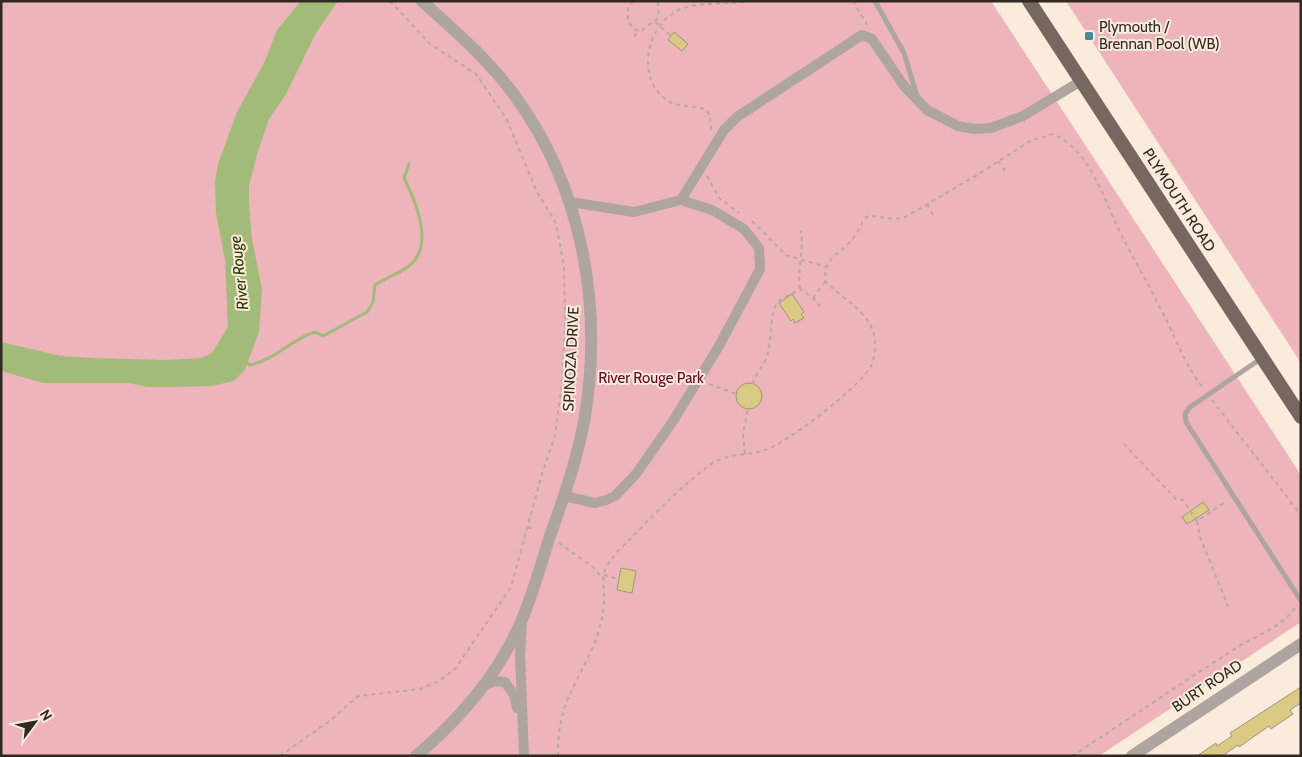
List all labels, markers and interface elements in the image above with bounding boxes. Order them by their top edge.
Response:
place label: Plymouth / Brennan Pool (WB) [1099,18,1220,53]
marker: Plymouth / Brennan Pool (WB) [1083,30,1095,42]
street label: PLYMOUTH ROAD [1139,145,1219,255]
water label: River Rouge [226,235,252,311]
street label: SPINOZA DRIVE [559,306,583,412]
park label: River Rouge Park [598,369,704,387]
street label: BURT ROAD [1169,656,1246,716]
north arrow [10,697,60,747]
text: N [36,706,56,724]

